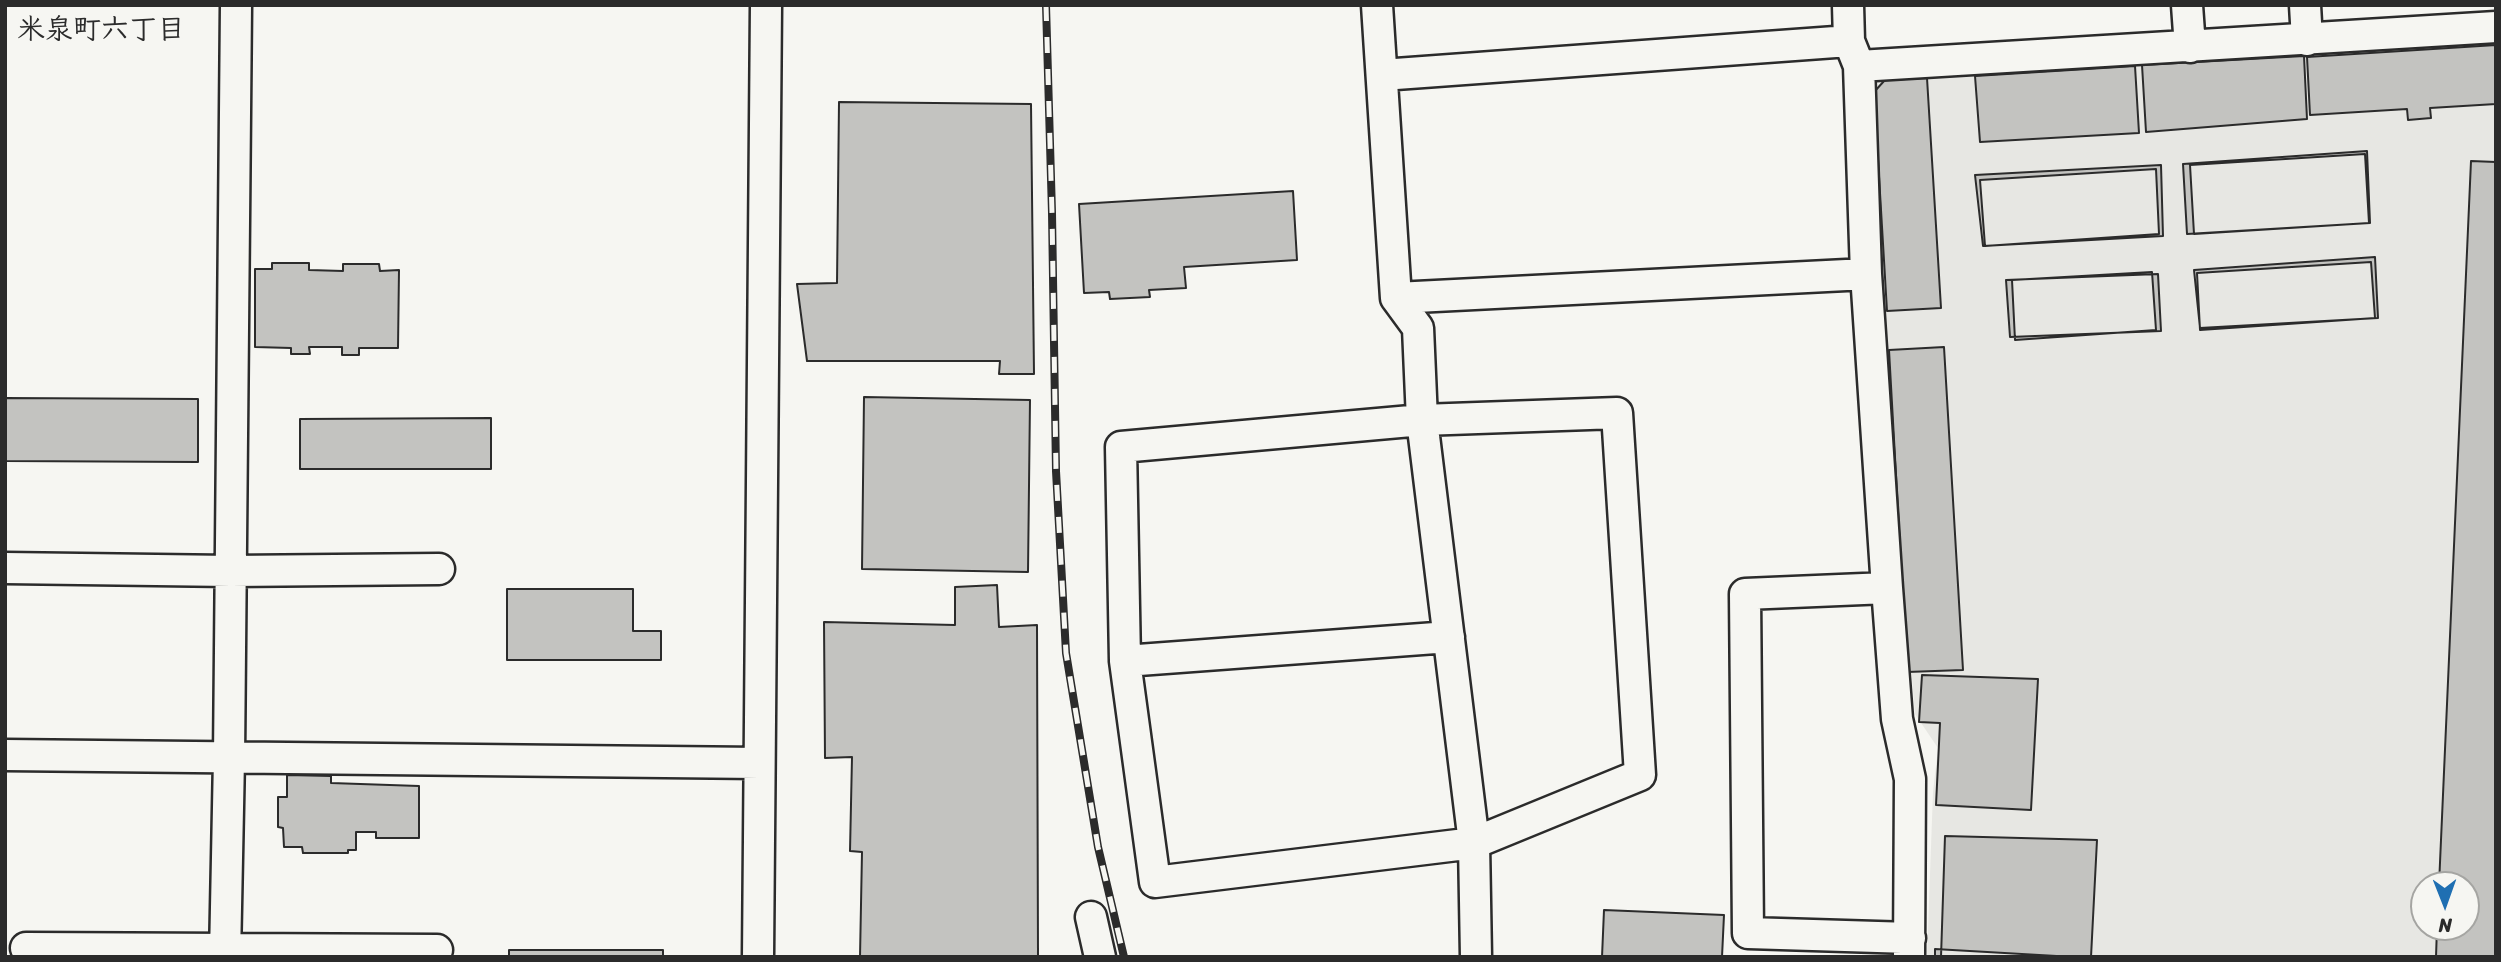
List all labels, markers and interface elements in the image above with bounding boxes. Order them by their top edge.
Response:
district label: 米泉町六丁目 [17,14,185,48]
north arrow [2410,871,2480,941]
text: N [2438,909,2452,942]

